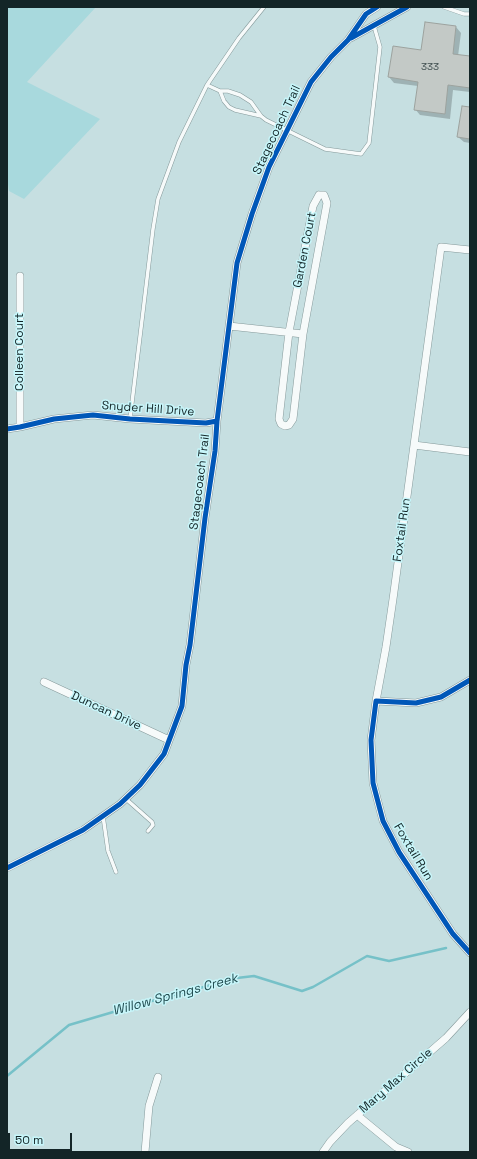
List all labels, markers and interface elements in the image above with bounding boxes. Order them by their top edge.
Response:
house number: 333 [421,61,439,73]
street label: Stagecoach Trail [250,83,304,177]
street label: Garden Court [291,211,319,289]
street label: Colleen Court [13,313,27,391]
street label: Snyder Hill Drive [101,399,195,419]
street label: Stagecoach Trail [187,433,213,531]
street label: Foxtail Run [390,497,414,563]
street label: Duncan Drive [69,688,143,734]
street label: Foxtail Run [390,821,436,883]
water label: Willow Springs Creek [111,971,239,1019]
street label: Mary Max Circle [357,1045,435,1117]
scale bar [10,1125,74,1151]
text: 50 m [15,1132,43,1148]

